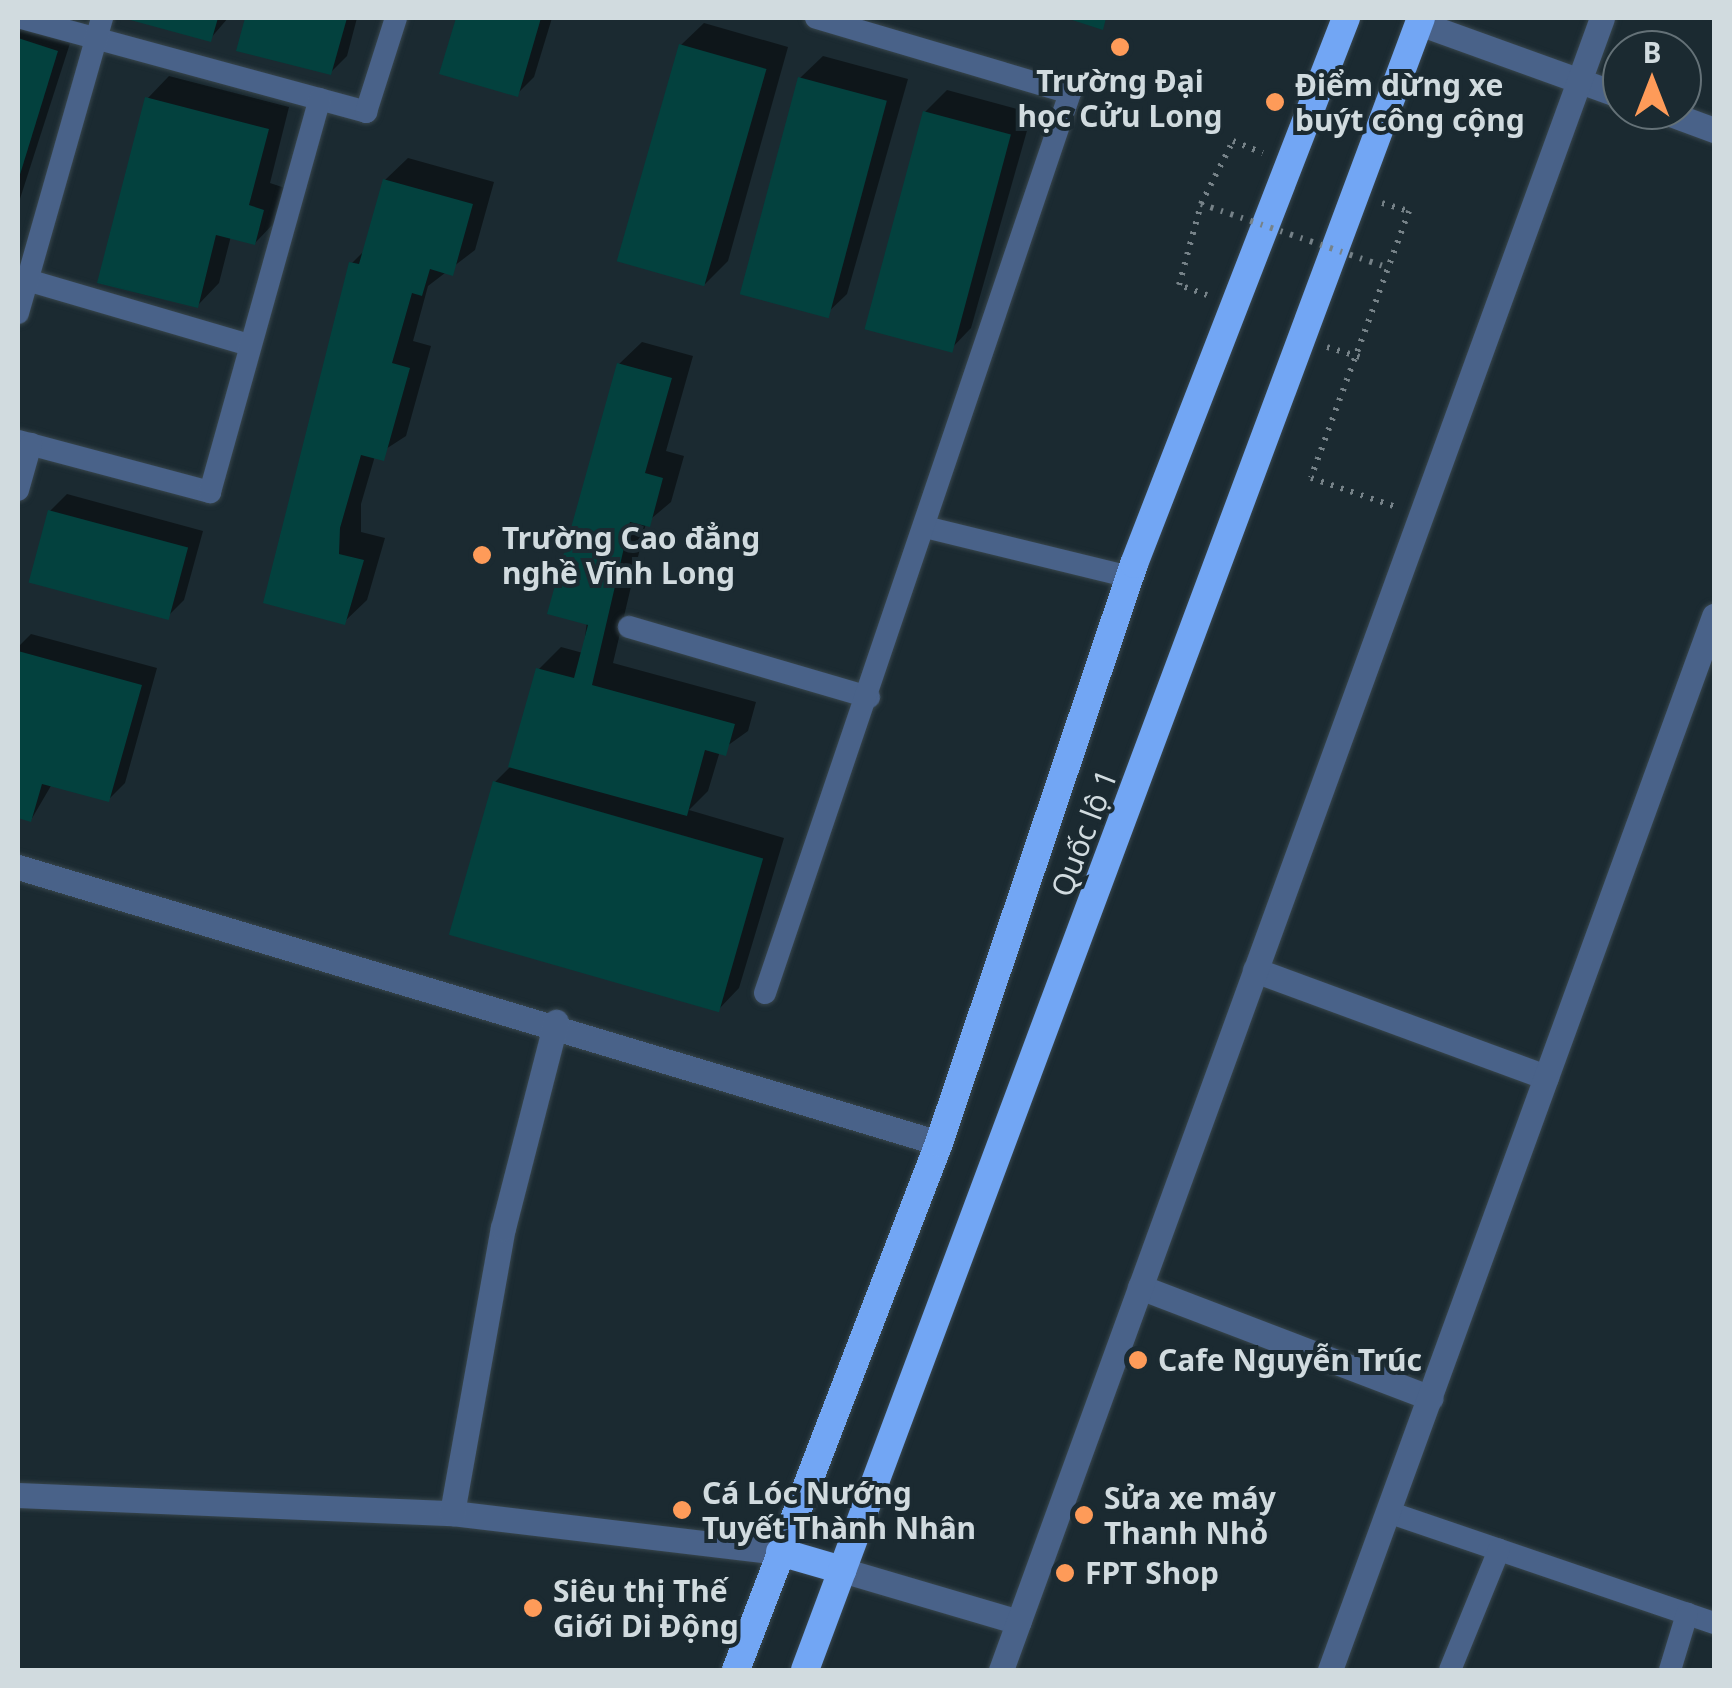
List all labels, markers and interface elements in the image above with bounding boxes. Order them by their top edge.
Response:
north arrow [1602,30,1702,130]
text: B [1643,33,1661,71]
marker: Trường Đại học Cửu Long [1109,36,1131,58]
place label: Trường Đại học Cửu Long [1018,63,1222,134]
place label: Điểm dừng xe buýt công cộng [1295,67,1525,138]
marker: Điểm dừng xe buýt công cộng [1264,91,1286,113]
place label: Trường Cao đẳng nghề Vĩnh Long [502,520,760,590]
marker: Trường Cao đẳng nghề Vĩnh Long [471,544,493,566]
street label: Quốc lộ 1 [1043,764,1125,902]
place label: Cafe Nguyễn Trúc [1158,1342,1422,1378]
marker: Cafe Nguyễn Trúc [1127,1349,1149,1371]
place label: Cá Lóc Nướng Tuyết Thành Nhân [702,1475,976,1546]
place label: Sửa xe máy Thanh Nhỏ [1104,1480,1276,1550]
marker: Cá Lóc Nướng Tuyết Thành Nhân [671,1499,693,1521]
marker: Sửa xe máy Thanh Nhỏ [1073,1504,1095,1526]
place label: FPT Shop [1085,1555,1219,1591]
marker: FPT Shop [1054,1562,1076,1584]
place label: Siêu thị Thế Giới Di Động [553,1573,739,1644]
marker: Siêu thị Thế Giới Di Động [522,1597,544,1619]

